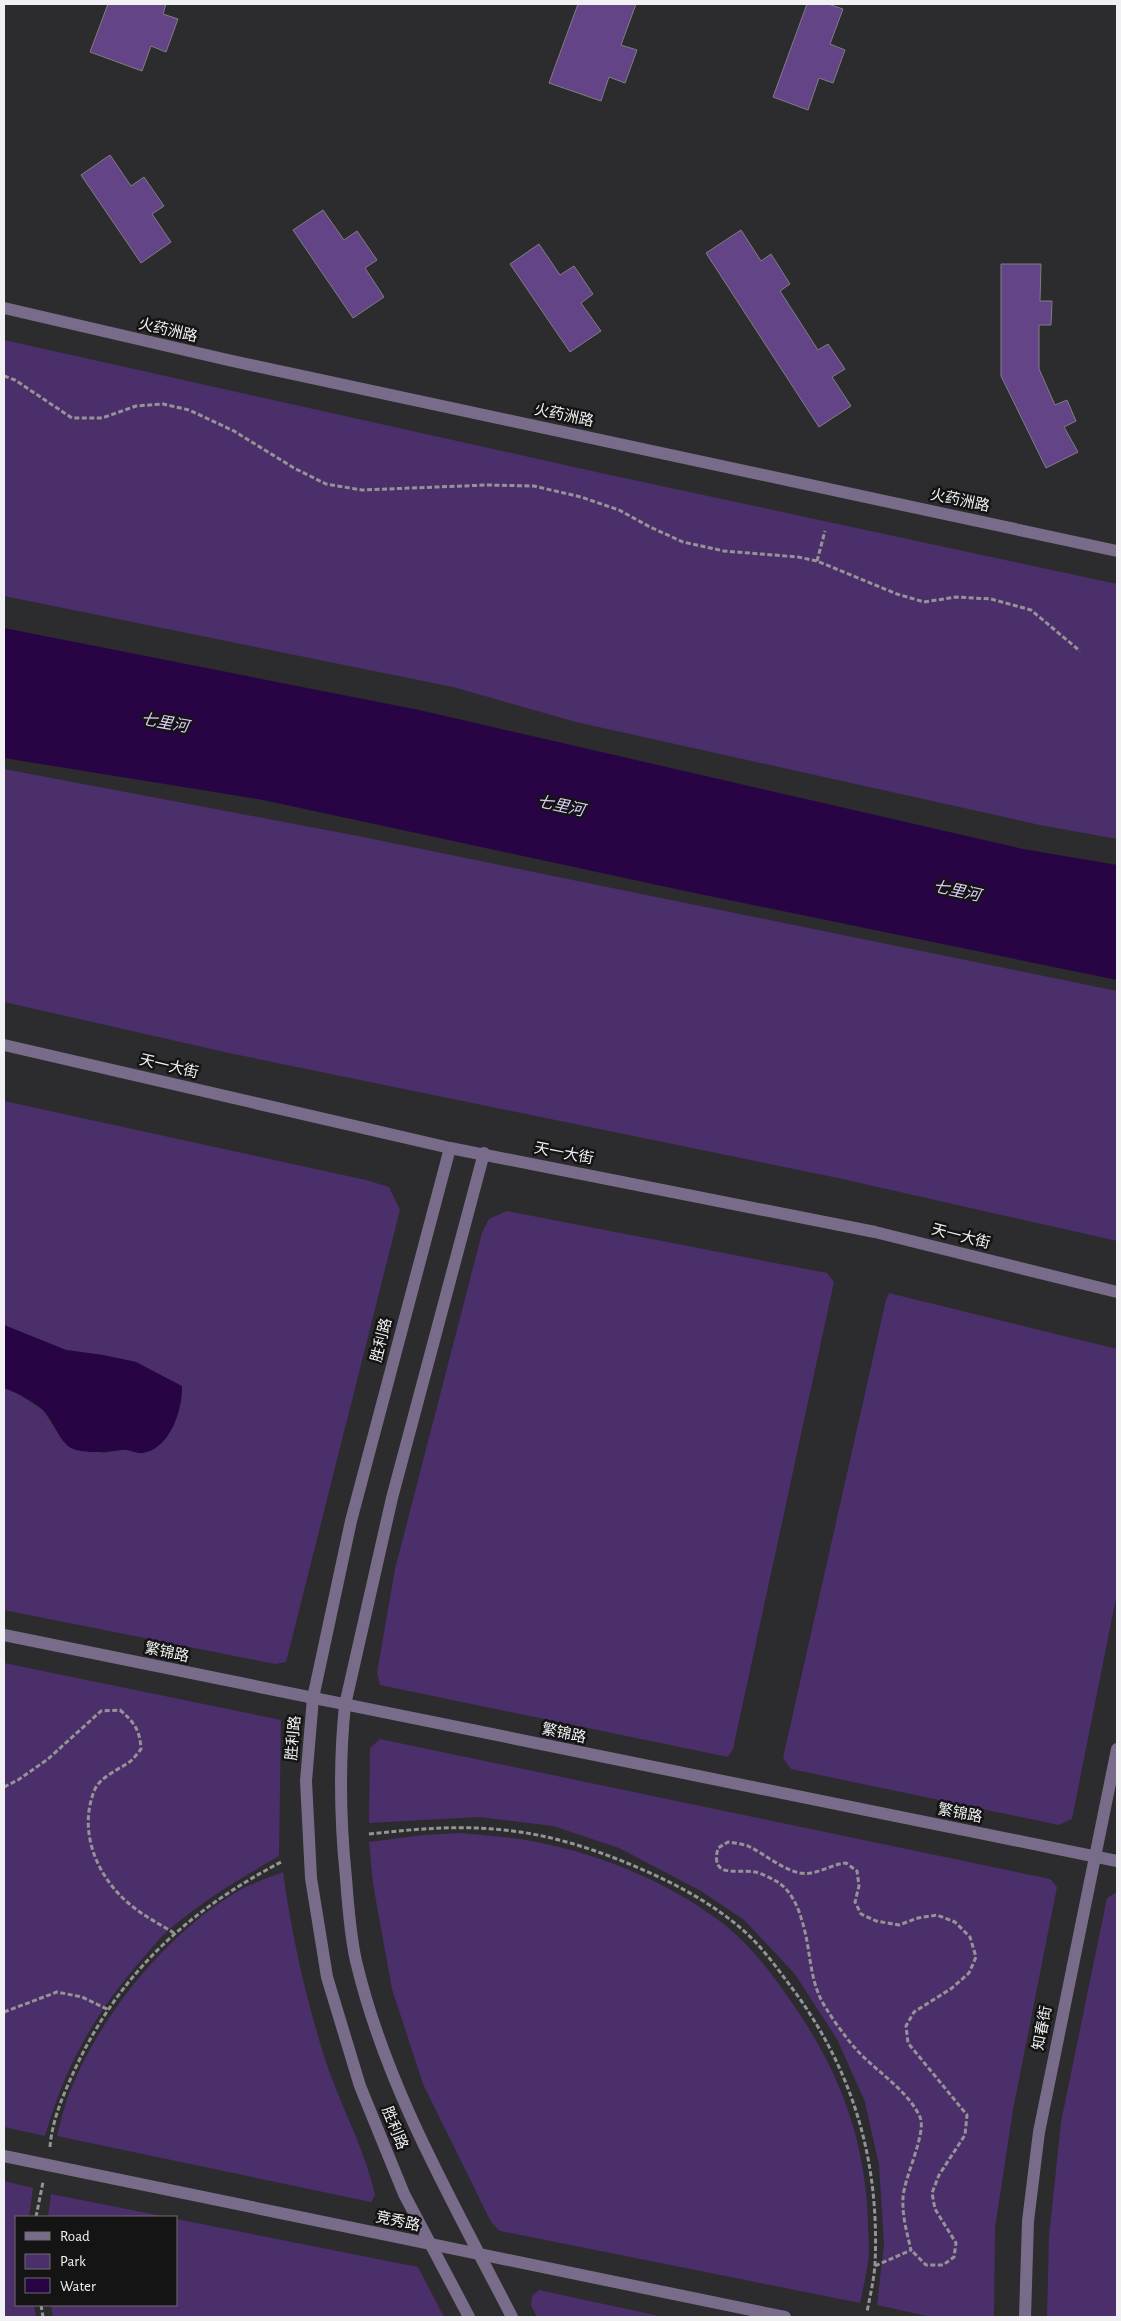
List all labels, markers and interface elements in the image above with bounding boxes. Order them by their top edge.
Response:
street label: 火药洲路 [137,314,199,345]
street label: 火药洲路 [533,400,595,429]
street label: 火药洲路 [929,485,991,514]
water label: 七里河 [140,710,193,736]
water label: 七里河 [536,792,589,819]
water label: 七里河 [932,877,985,904]
street label: 天一大街 [138,1051,200,1081]
street label: 天一大街 [533,1139,595,1167]
street label: 天一大街 [930,1221,992,1251]
street label: 胜利路 [368,1316,394,1364]
street label: 繁锦路 [143,1639,191,1665]
street label: 胜利路 [283,1715,303,1761]
street label: 繁锦路 [540,1720,588,1746]
street label: 繁锦路 [936,1801,984,1825]
street label: 知春街 [1030,2004,1054,2052]
street label: 胜利路 [379,2104,411,2152]
street label: 竞秀路 [374,2208,422,2234]
legend [15,2216,178,2306]
text: Road [60,2229,90,2244]
text: Park [60,2254,86,2269]
text: Water [60,2279,96,2294]

